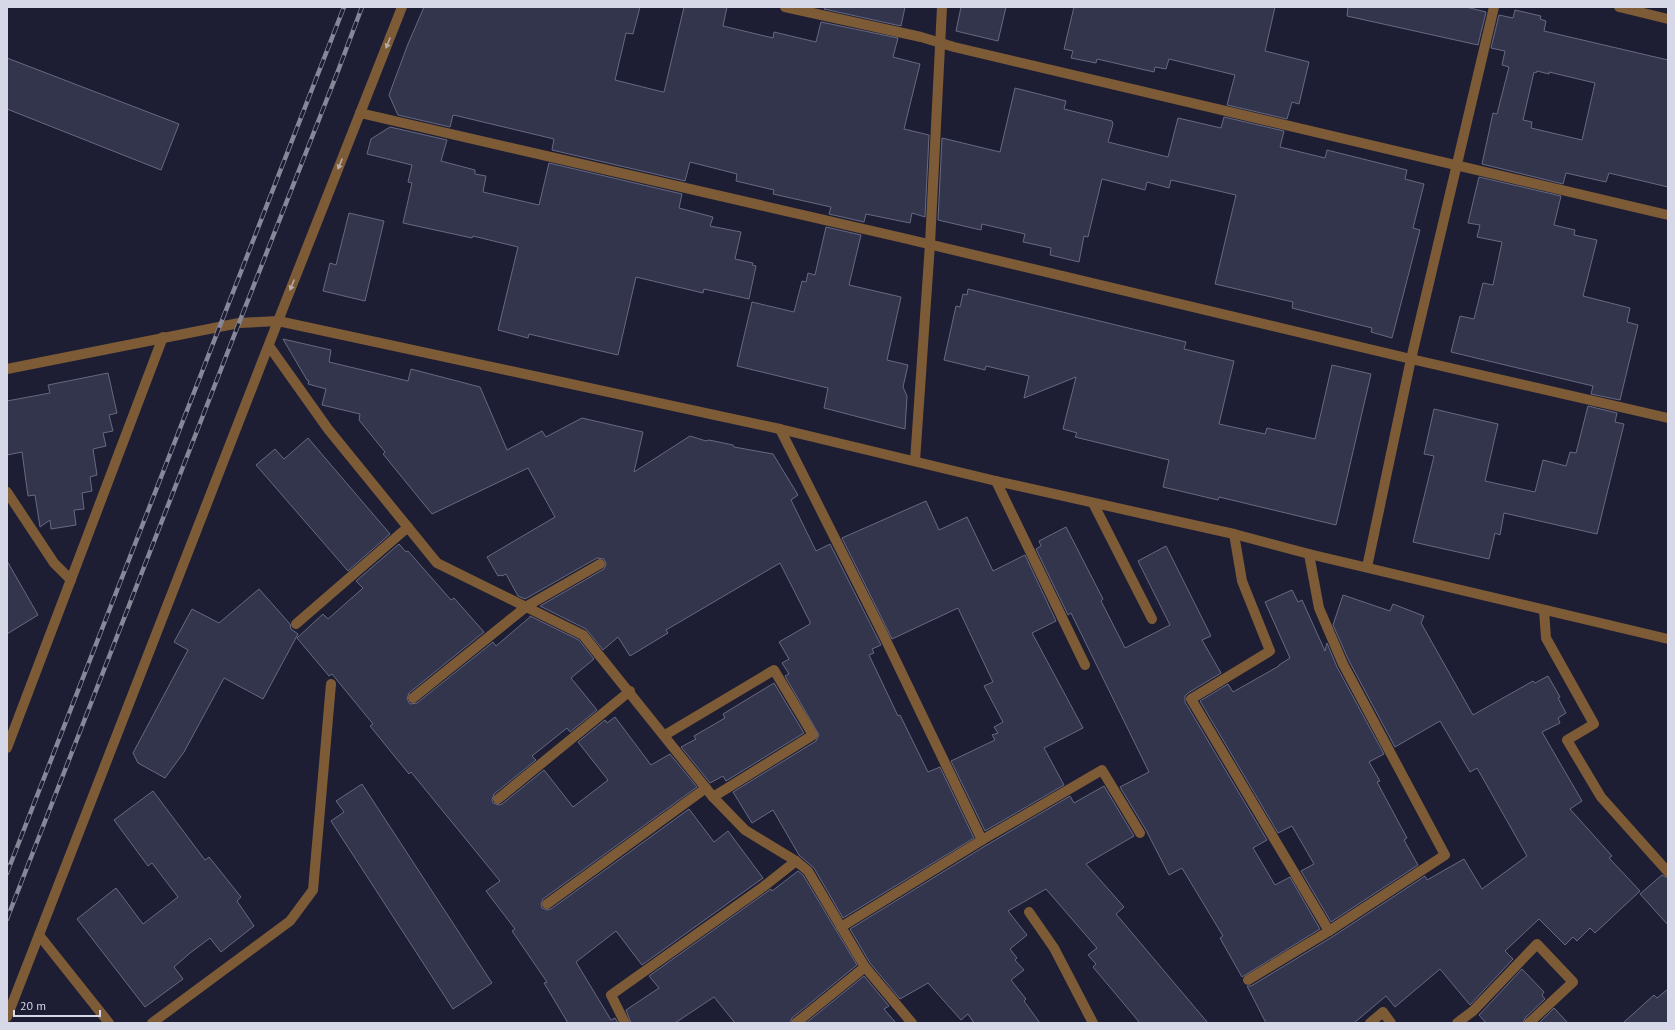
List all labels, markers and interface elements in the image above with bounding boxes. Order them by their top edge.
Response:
one-way arrow [384,38,390,50]
one-way arrow [336,159,342,171]
one-way arrow [288,279,294,291]
scale bar [14,992,100,1018]
text: 20 m [20,998,46,1013]

